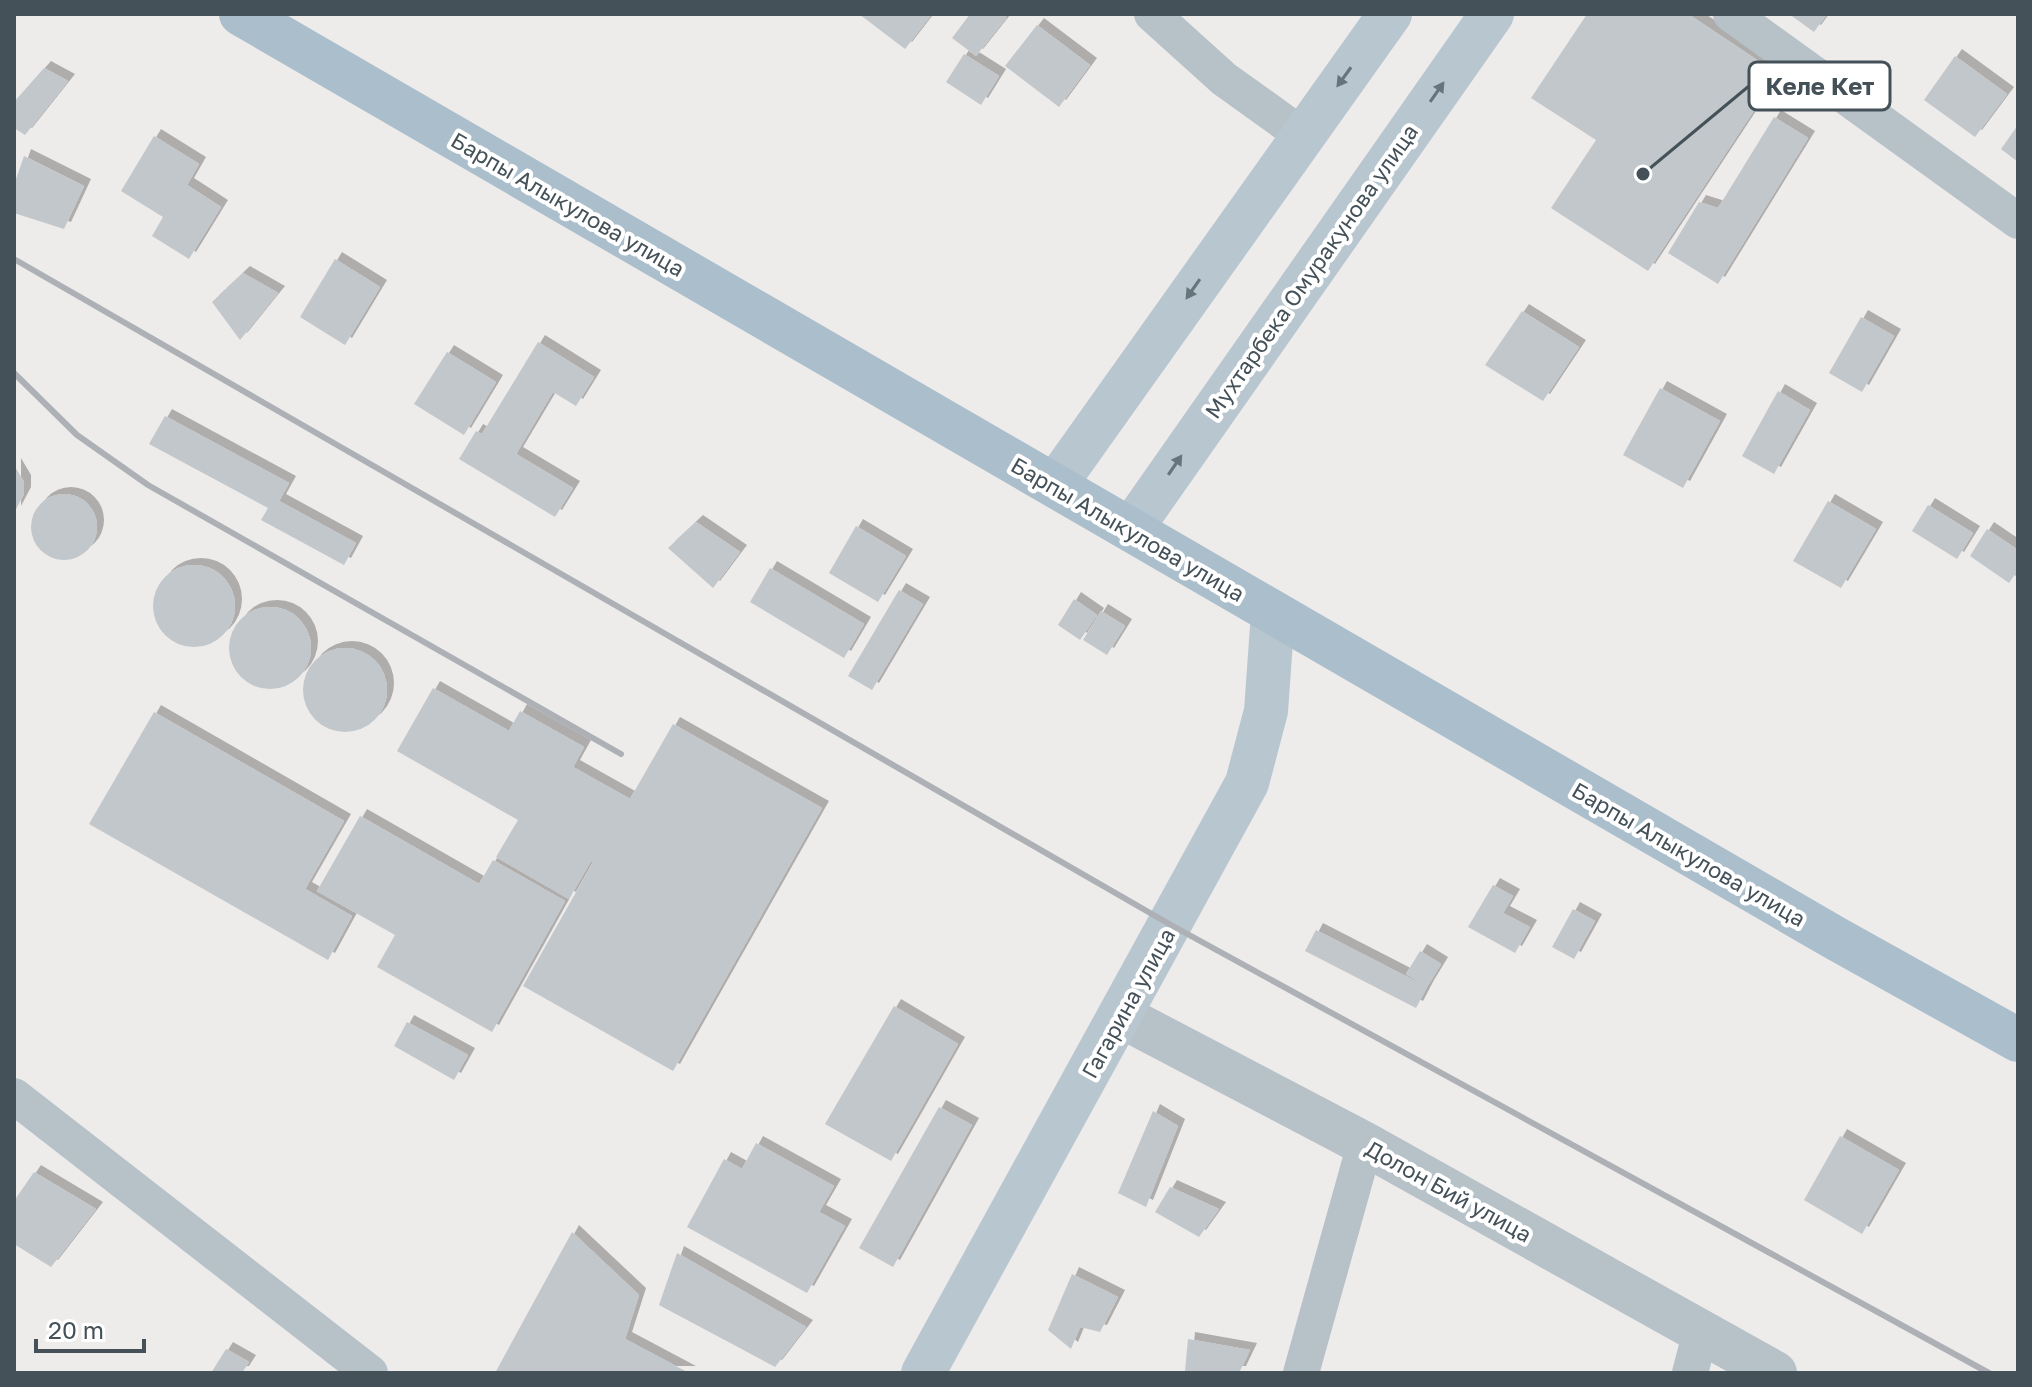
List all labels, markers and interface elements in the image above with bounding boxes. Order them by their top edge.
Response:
callout: Келе Кет [1749,62,1890,110]
one-way arrow [1336,66,1352,88]
text: Келе Кет [1765,71,1875,100]
one-way arrow [1429,81,1445,103]
street label: Мухтарбека Омуракунова улица [1199,119,1423,423]
street label: Барпы Алыкулова улица [446,126,690,282]
one-way arrow [1186,278,1201,299]
street label: Барпы Алыкулова улица [1006,451,1250,607]
one-way arrow [1167,455,1182,476]
street label: Барпы Алыкулова улица [1567,776,1811,932]
street label: Гагарина улица [1076,923,1180,1083]
street label: Долон Бий улица [1361,1134,1537,1248]
scale bar [36,1303,144,1353]
text: 20 m [48,1315,104,1344]

